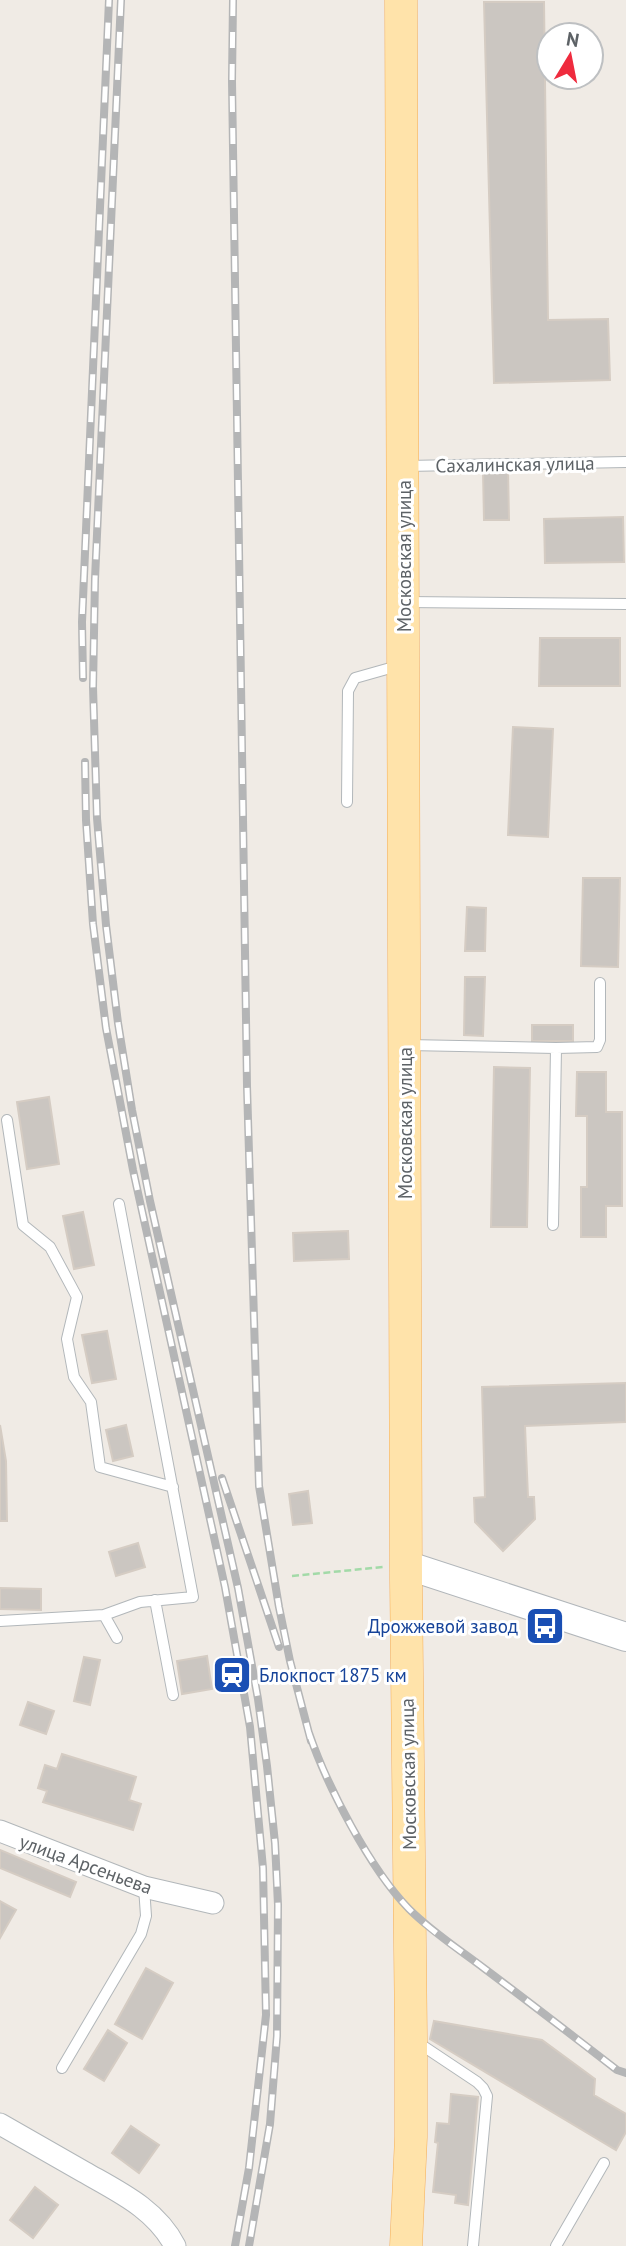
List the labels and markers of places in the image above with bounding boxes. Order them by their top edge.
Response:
bus stop icon: Дрожжевой завод [524,1605,566,1647]
place label: Дрожжевой завод [368,1614,518,1638]
station icon: Блокпост 1875 км [211,1654,253,1696]
place label: Блокпост 1875 км [259,1663,407,1687]

